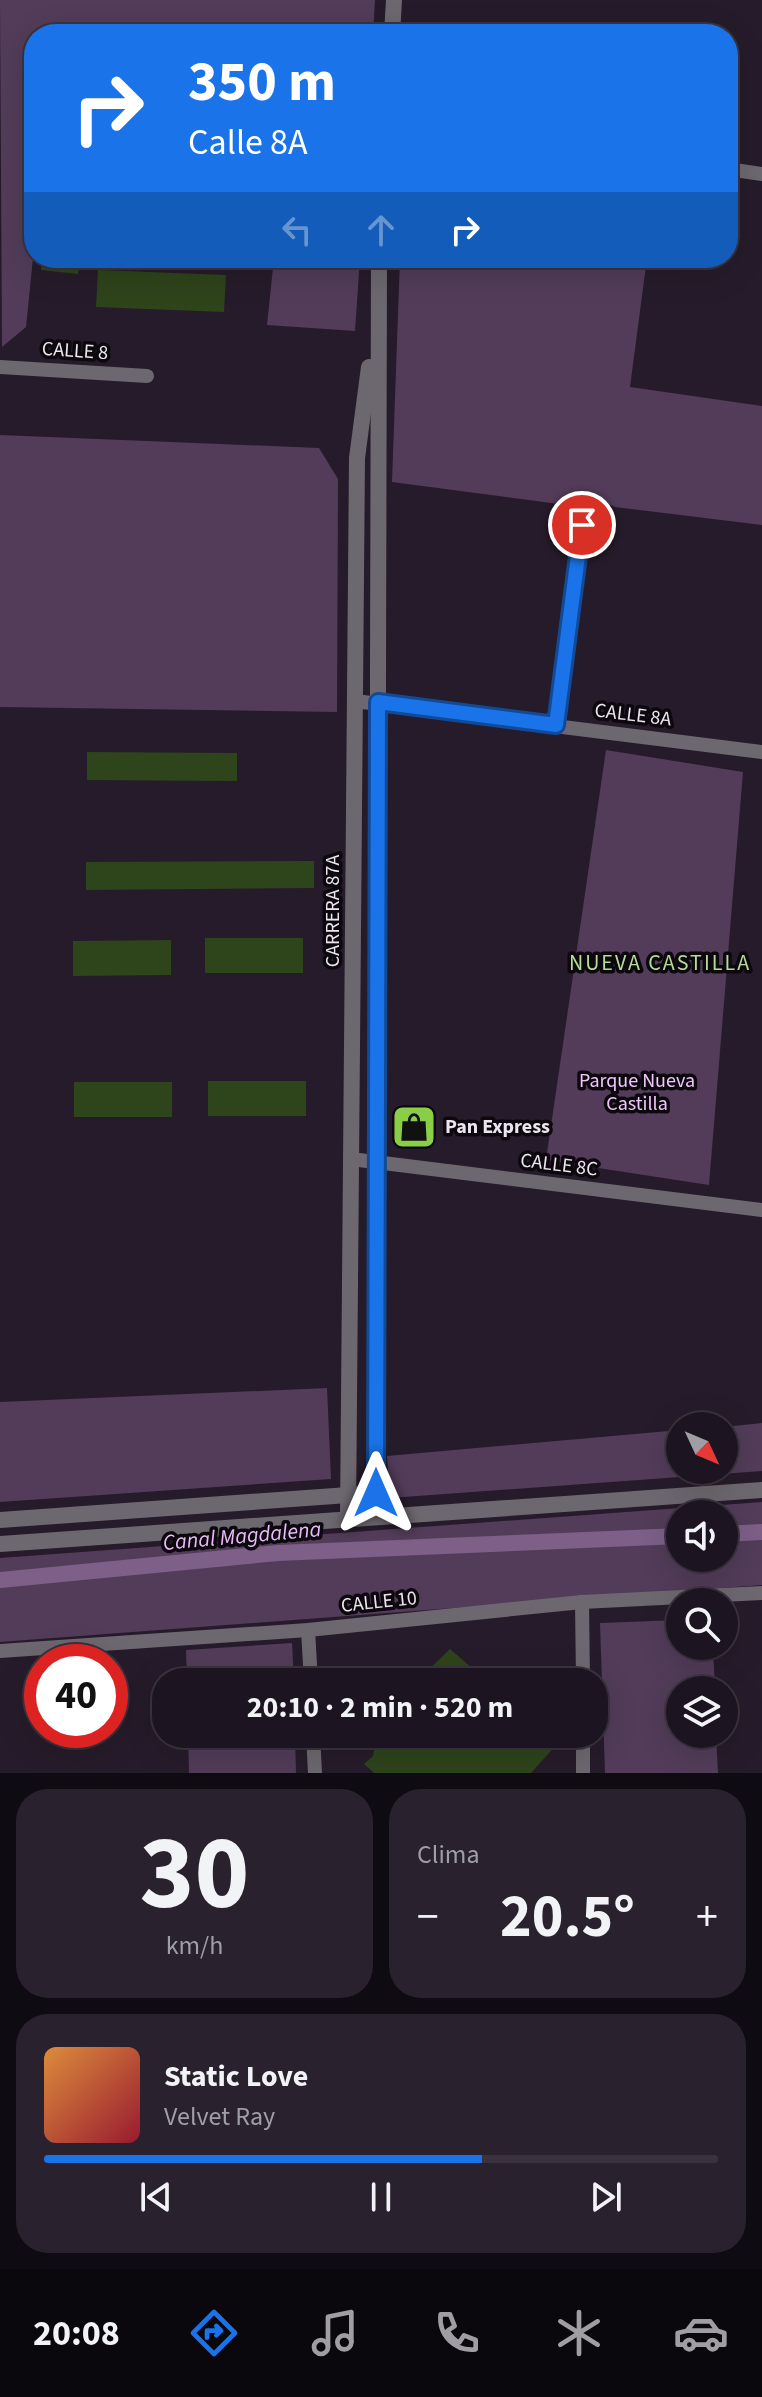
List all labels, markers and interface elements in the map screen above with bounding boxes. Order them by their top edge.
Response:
text: 350 m [188,43,336,122]
icon: right [56,56,160,160]
text: Calle 8A [188,117,308,168]
icon: left [275,208,319,252]
icon: ahead [359,208,403,252]
icon: right [443,208,487,252]
street label: CALLE 8 [41,335,109,367]
pin [548,491,616,559]
icon: arrive [560,503,604,547]
street label: CALLE 8A [593,696,673,734]
street label: CARRERA 87A [319,855,347,967]
district label: NUEVA CASTILLA [569,947,751,979]
park label: Parque Nueva Castilla [579,1067,695,1118]
shop icon: Pan Express [390,1103,438,1151]
place label: Pan Express [445,1113,550,1141]
street label: CALLE 8C [519,1146,599,1184]
north arrow [666,1412,738,1484]
map controls [666,1412,738,1748]
position arrow [334,1451,418,1535]
button: sound [666,1500,738,1572]
water label: Canal Magdalena [161,1513,323,1559]
street label: CALLE 10 [340,1584,418,1620]
button: search [666,1588,738,1660]
speed limit sign: 40 [24,1644,128,1748]
button: layers [666,1676,738,1748]
text: 20:10 · 2 min · 520 m [247,1686,513,1729]
text: 30 [140,1801,249,1949]
text: Clima [417,1836,480,1873]
text: 20.5° [500,1875,635,1960]
text: − [417,1886,439,1949]
text: + [696,1886,718,1949]
text: km/h [166,1927,223,1964]
text: Static Love [164,2055,308,2098]
text: Velvet Ray [164,2098,275,2135]
icon: previous [134,2175,178,2219]
icon: pause [359,2175,403,2219]
icon: next [584,2175,628,2219]
icon: directions [186,2305,242,2361]
icon: music [307,2305,363,2361]
icon: phone [429,2305,485,2361]
icon: climate [551,2305,607,2361]
icon: car [673,2305,729,2361]
text: 20:08 [33,2308,120,2359]

